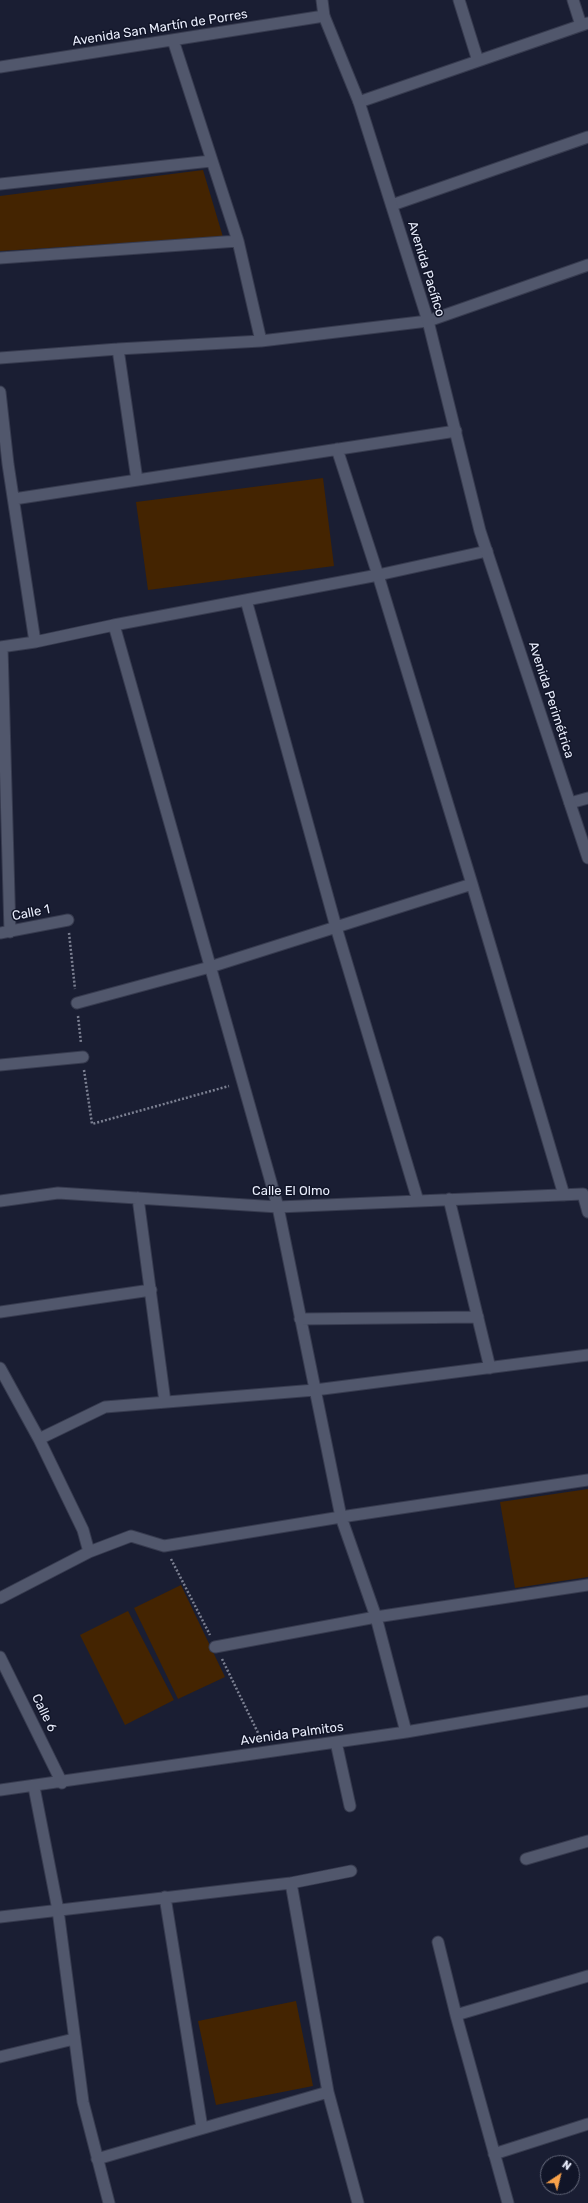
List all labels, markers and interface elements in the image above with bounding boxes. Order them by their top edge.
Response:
street label: Avenida San Martín de Porres [71,6,249,50]
street label: Avenida Pacífico [404,219,448,319]
street label: Avenida Perimétrica [525,640,577,760]
street label: Calle 1 [11,902,51,924]
street label: Calle El Olmo [252,1183,330,1199]
street label: Calle 6 [28,1691,60,1735]
street label: Avenida Palmitos [239,1719,345,1749]
north arrow [540,2155,580,2195]
text: N [560,2158,574,2173]

